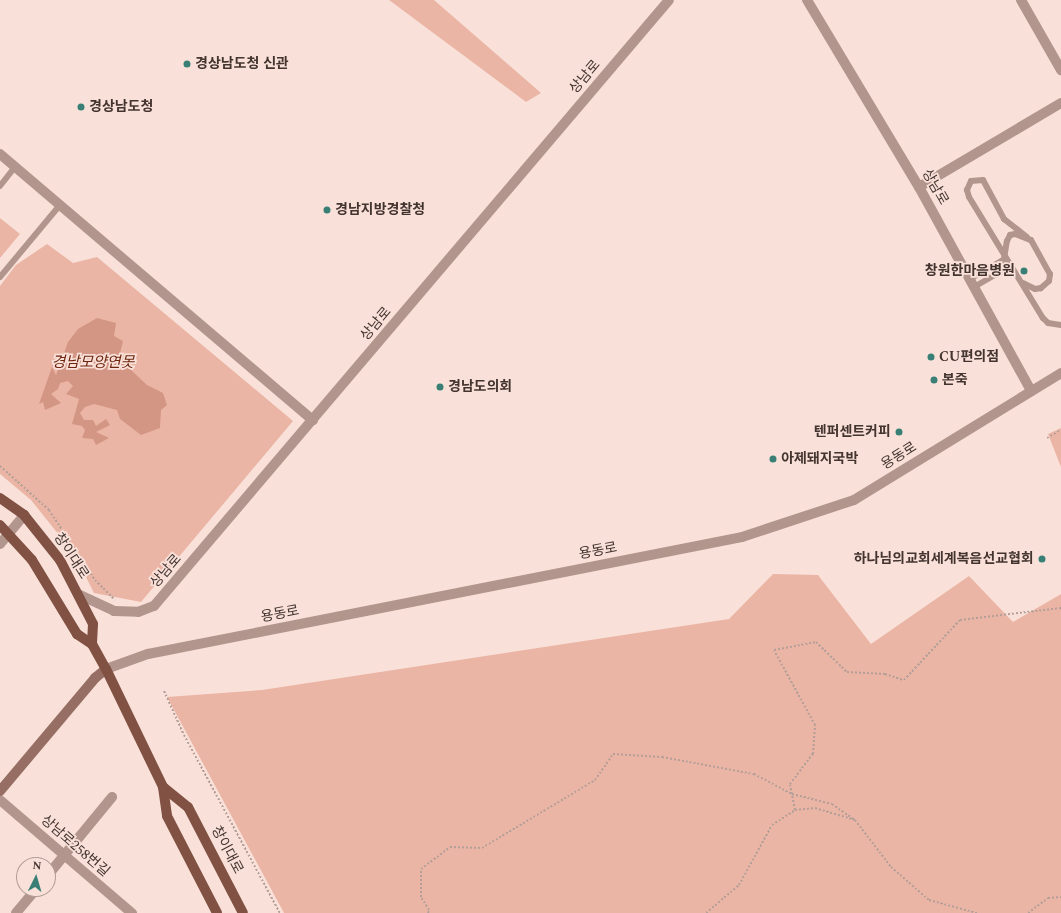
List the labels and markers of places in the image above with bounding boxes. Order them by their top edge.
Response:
place label: 경상남도청 신관 [195,56,289,72]
marker: 경상남도청 신관 [182,59,192,69]
place label: 경상남도청 [89,99,153,115]
marker: 경상남도청 [76,102,86,112]
place label: 경남지방경찰청 [335,202,425,218]
marker: 경남지방경찰청 [322,205,332,215]
place label: 창원한마음병원 [925,263,1015,279]
marker: 창원한마음병원 [1018,265,1030,277]
place label: CU편의점 [939,349,999,365]
marker: CU편의점 [926,352,936,362]
place label: 본죽 [942,372,968,388]
marker: 본죽 [929,375,939,385]
place label: 경남도의회 [448,379,512,395]
marker: 경남도의회 [435,382,445,392]
place label: 텐퍼센트커피 [814,424,891,440]
marker: 텐퍼센트커피 [894,427,904,437]
place label: 아제돼지국박 [781,451,858,467]
marker: 아제돼지국박 [768,454,778,464]
place label: 하나님의교회세계복음선교협회 [854,551,1034,567]
marker: 하나님의교회세계복음선교협회 [1037,554,1047,564]

